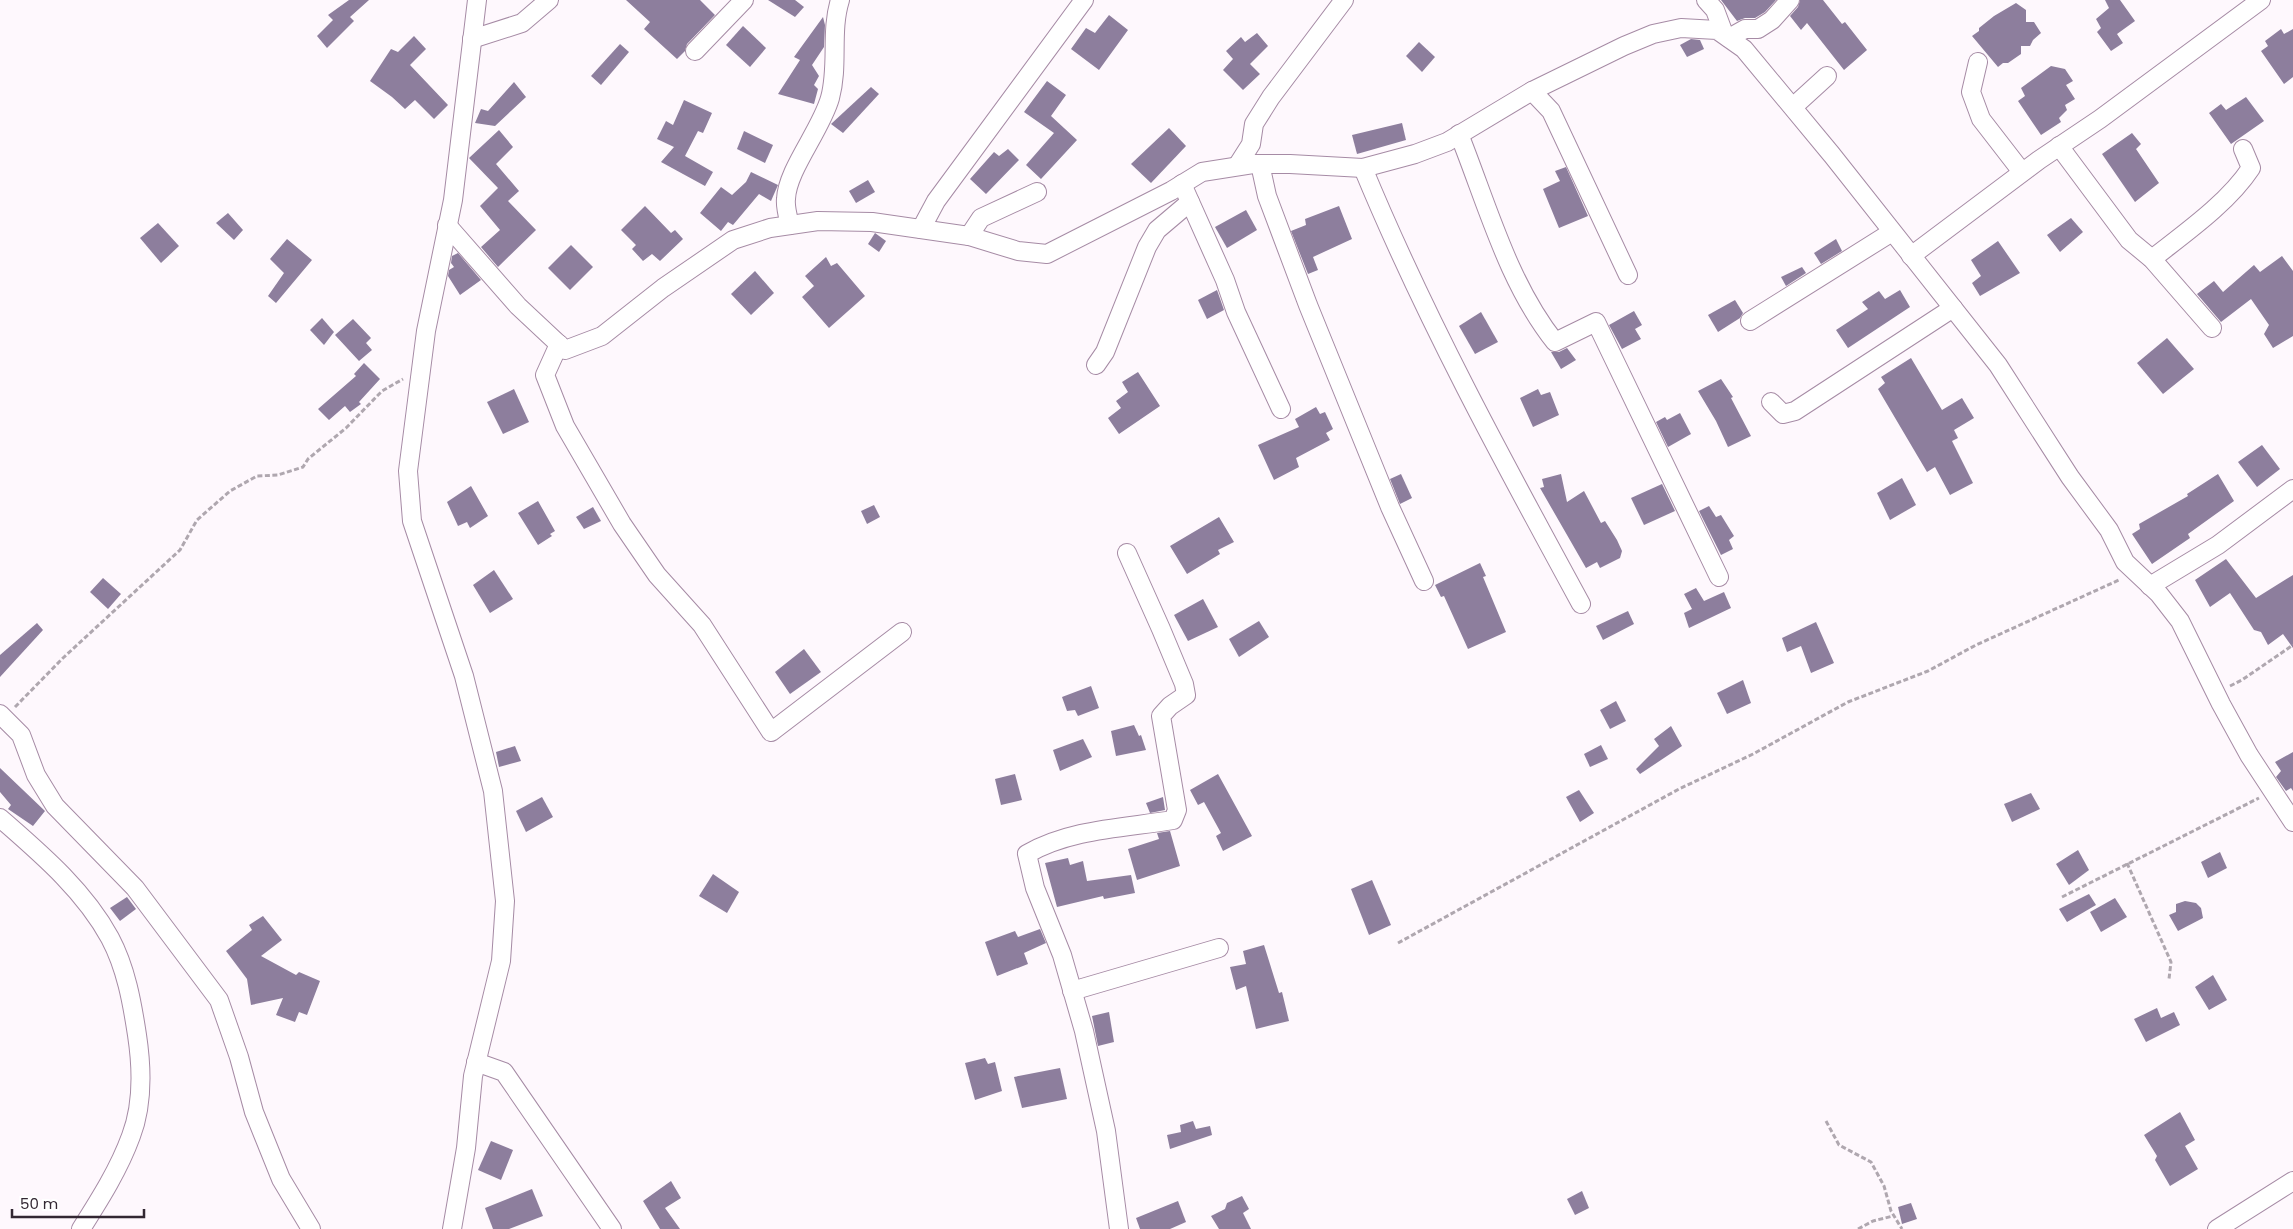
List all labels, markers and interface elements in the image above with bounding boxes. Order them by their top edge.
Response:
scale bar [12,1186,145,1218]
text: 50 m [20,1193,58,1214]

